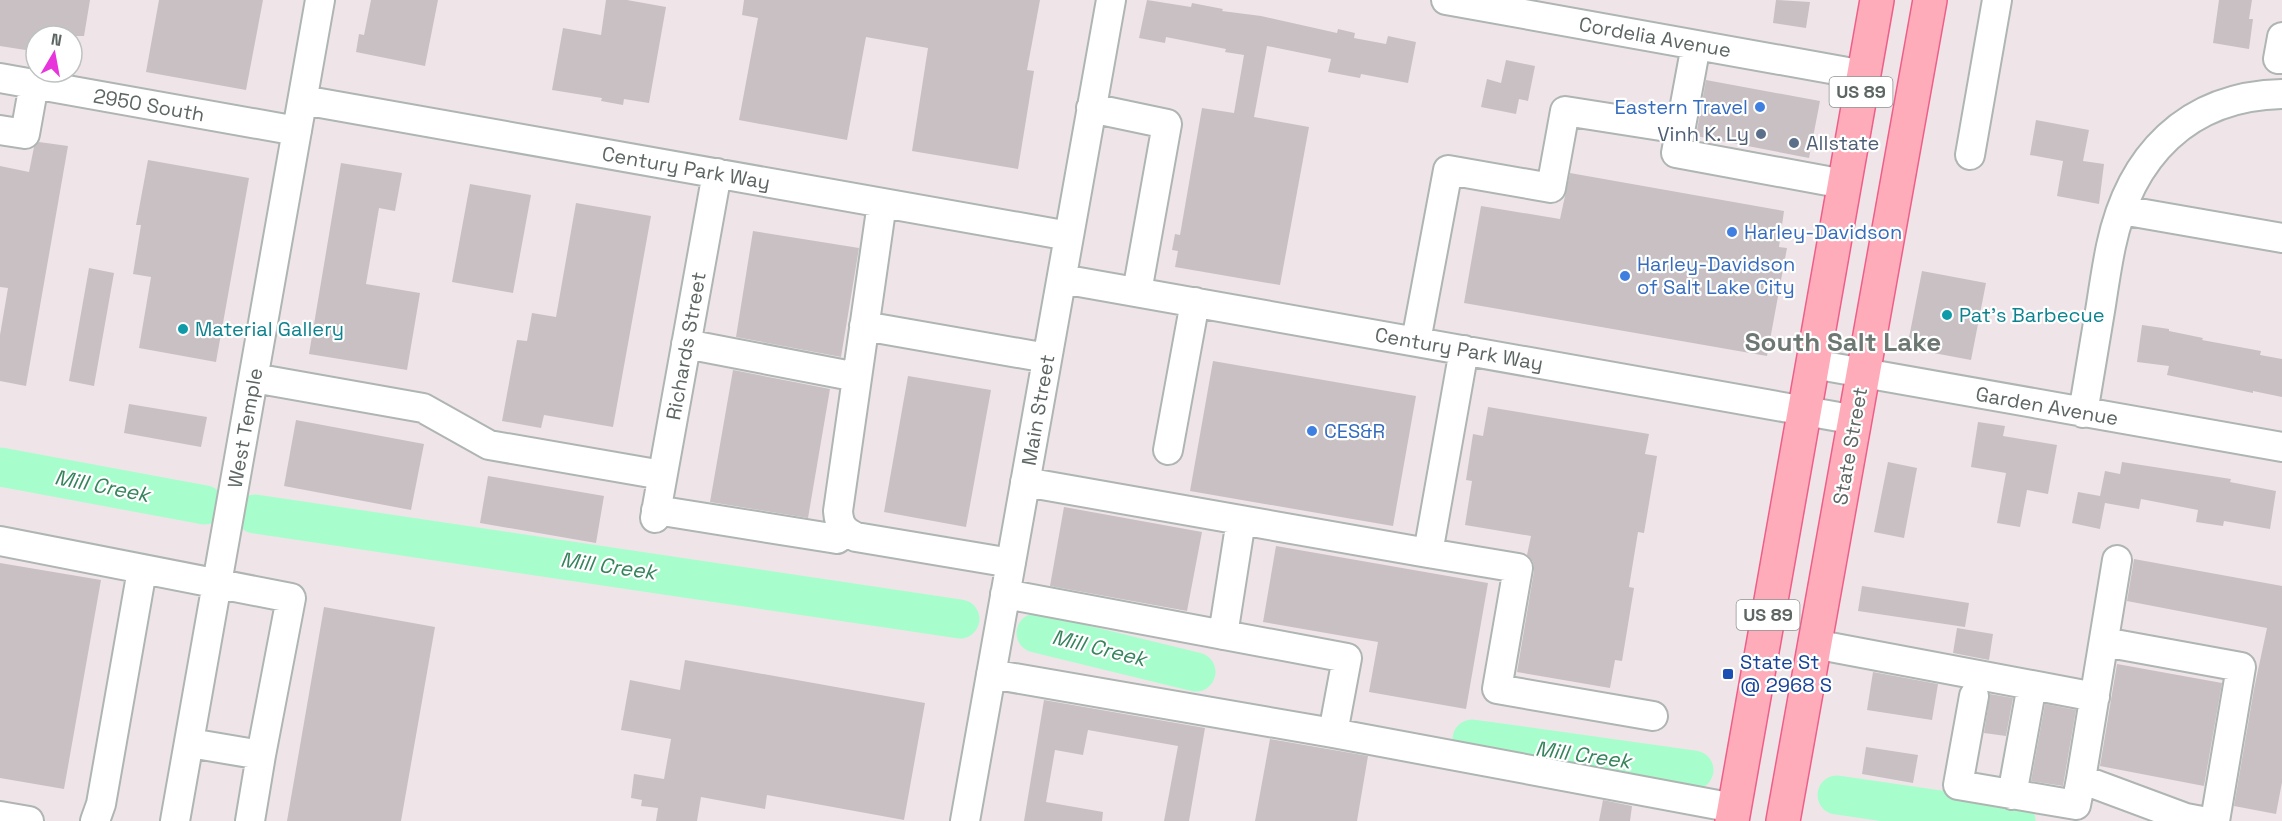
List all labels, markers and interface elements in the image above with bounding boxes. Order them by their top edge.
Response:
street label: Cordelia Avenue [1577,11,1733,63]
north arrow [24,24,84,84]
text: N [49,28,64,51]
road number: US 89 [1830,77,1892,107]
street label: 2950 South [91,82,207,128]
place label: Eastern Travel [1614,94,1748,120]
marker: Eastern Travel [1753,100,1767,114]
place label: Vinh K. Ly [1657,121,1749,147]
marker: Vinh K. Ly [1754,127,1768,141]
place label: Allstate [1806,130,1879,156]
marker: Allstate [1787,136,1801,150]
street label: Century Park Way [600,140,772,196]
place label: Harley-Davidson [1744,219,1902,245]
marker: Harley-Davidson [1725,225,1739,239]
place label: Harley-Davidson of Salt Lake City [1637,251,1795,300]
marker: Harley-Davidson of Salt Lake City [1618,269,1632,283]
street label: Richards Street [660,270,712,422]
place label: Pat's Barbecue [1959,302,2105,328]
marker: Pat's Barbecue [1940,308,1954,322]
place label: Material Gallery [195,316,344,342]
street label: Century Park Way [1373,321,1545,377]
marker: Material Gallery [176,322,190,336]
district label: South Salt Lake [1745,325,1941,359]
street label: Main Street [1015,352,1061,468]
street label: West Temple [222,366,268,490]
street label: Garden Avenue [1974,381,2120,431]
street label: State Street [1827,385,1873,507]
place label: CES&R [1324,418,1385,444]
marker: CES&R [1305,424,1319,438]
water label: Mill Creek [52,463,155,508]
water label: Mill Creek [559,545,660,586]
road number: US 89 [1736,600,1800,630]
water label: Mill Creek [1049,623,1152,673]
place label: State St @ 2968 S [1740,649,1832,698]
marker: State St @ 2968 S [1721,667,1735,681]
water label: Mill Creek [1534,734,1635,775]

